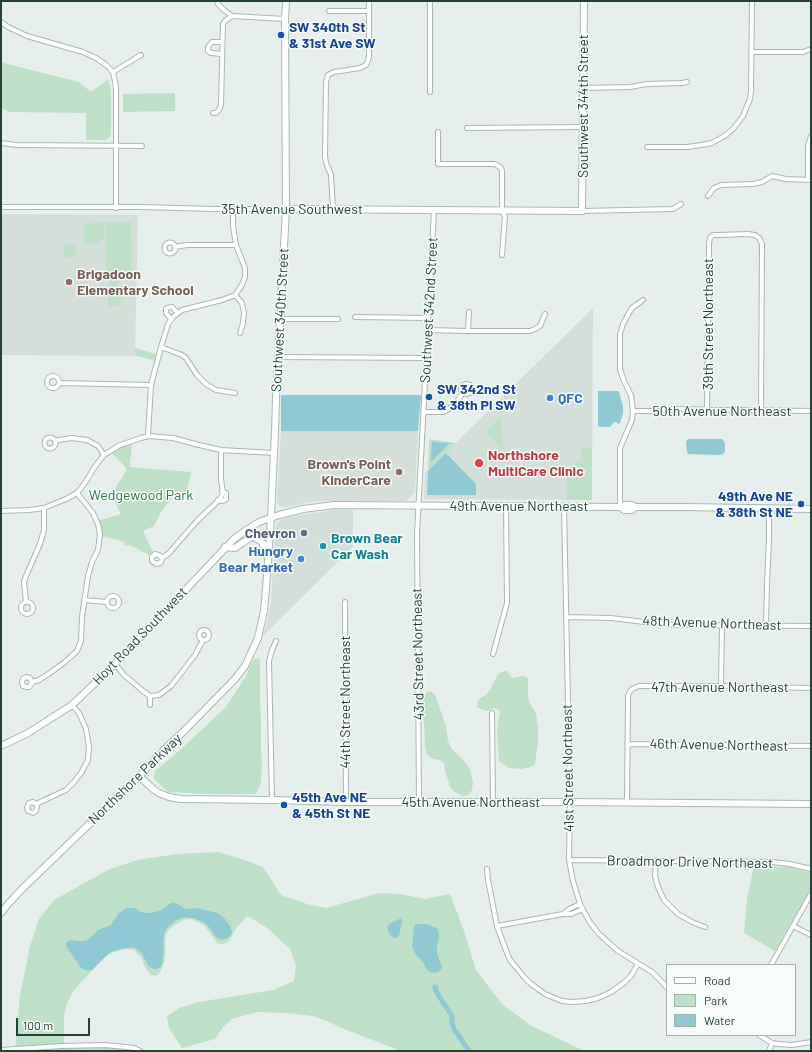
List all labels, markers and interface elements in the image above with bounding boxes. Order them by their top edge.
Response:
place label: SW 340th St & 31st Ave SW [289,19,376,52]
marker: SW 340th St & 31st Ave SW [276,30,286,40]
street label: Southwest 344th Street [575,34,591,178]
street label: 35th Avenue Southwest [221,201,363,217]
street label: Southwest 342nd Street [417,237,441,383]
street label: Southwest 340th Street [268,248,292,392]
street label: 39th Street Northeast [700,258,716,390]
place label: Brigadoon Elementary School [77,266,194,298]
marker: Brigadoon Elementary School [64,277,74,287]
place label: SW 342nd St & 38th Pl SW [437,381,516,414]
place label: QFC [558,390,583,406]
marker: SW 342nd St & 38th Pl SW [424,392,434,402]
marker: QFC [545,393,555,403]
street label: 50th Avenue Northeast [652,403,792,419]
place label: Northshore MultiCare Clinic [488,447,584,480]
place label: Brown's Point KinderCare [308,456,391,488]
marker: Northshore MultiCare Clinic [473,457,485,469]
marker: Brown's Point KinderCare [394,467,404,477]
park label: Wedgewood Park [89,487,193,503]
place label: 49th Ave NE & 38th St NE [716,488,793,520]
street label: 49th Avenue Northeast [449,498,589,514]
marker: 49th Ave NE & 38th St NE [796,499,806,509]
place label: Chevron [245,525,296,541]
marker: Chevron [299,528,309,538]
place label: Brown Bear Car Wash [331,530,403,562]
marker: Brown Bear Car Wash [318,541,328,551]
place label: Hungry Bear Market [219,543,293,576]
marker: Hungry Bear Market [296,554,306,564]
street label: Hoyt Road Southwest [89,584,191,688]
street label: 43rd Street Northeast [408,588,428,720]
street label: 48th Avenue Northeast [642,612,782,634]
street label: 44th Street Northeast [337,635,353,769]
street label: 47th Avenue Northeast [651,679,789,695]
street label: 41st Street Northeast [558,704,578,832]
street label: Northshore Parkway [85,730,185,828]
street label: 46th Avenue Northeast [649,735,789,755]
place label: 45th Ave NE & 45th St NE [292,789,370,822]
street label: 45th Avenue Northeast [402,794,540,810]
marker: 45th Ave NE & 45th St NE [279,800,289,810]
street label: Broadmoor Drive Northeast [607,852,773,872]
legend [666,964,796,1036]
text: Road [704,973,731,987]
text: Park [704,993,728,1007]
scale bar [18,1010,92,1036]
text: Water [704,1013,735,1027]
text: 100 m [23,1018,53,1032]

